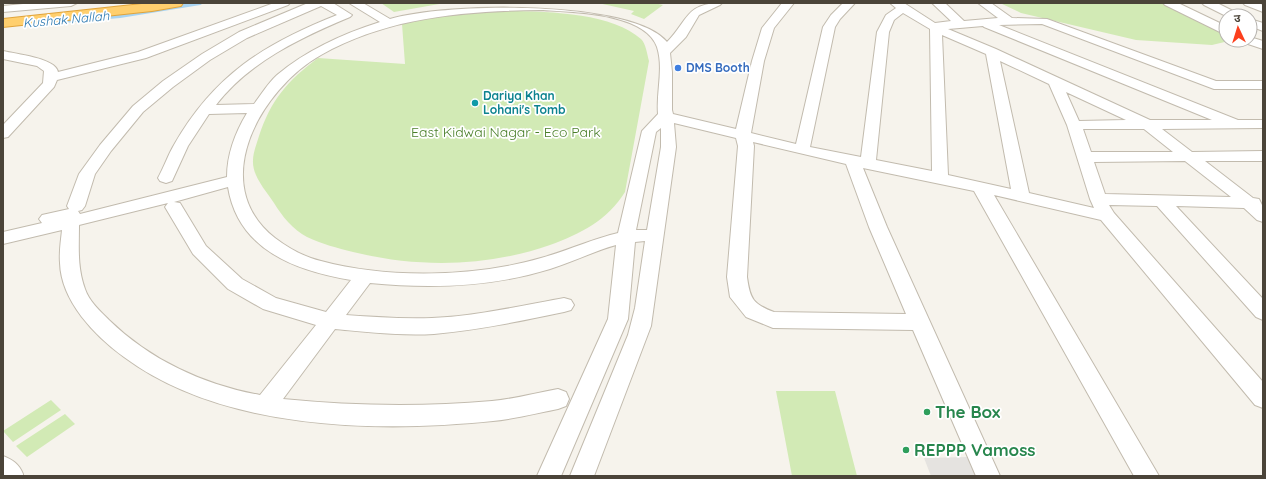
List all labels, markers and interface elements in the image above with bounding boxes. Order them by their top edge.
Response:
water label: Kushak Nallah [22,7,110,31]
north arrow [1218,8,1258,48]
text: उ [1234,11,1242,25]
place label: DMS Booth [686,60,750,75]
marker: DMS Booth [673,63,683,73]
place label: Dariya Khan Lohani's Tomb [483,88,566,117]
marker: Dariya Khan Lohani's Tomb [470,98,480,108]
park label: East Kidwai Nagar - Eco Park [411,123,601,141]
place label: The Box [935,401,1001,422]
marker: The Box [922,407,932,417]
place label: REPPP Vamoss [914,439,1036,460]
marker: REPPP Vamoss [901,445,911,455]

